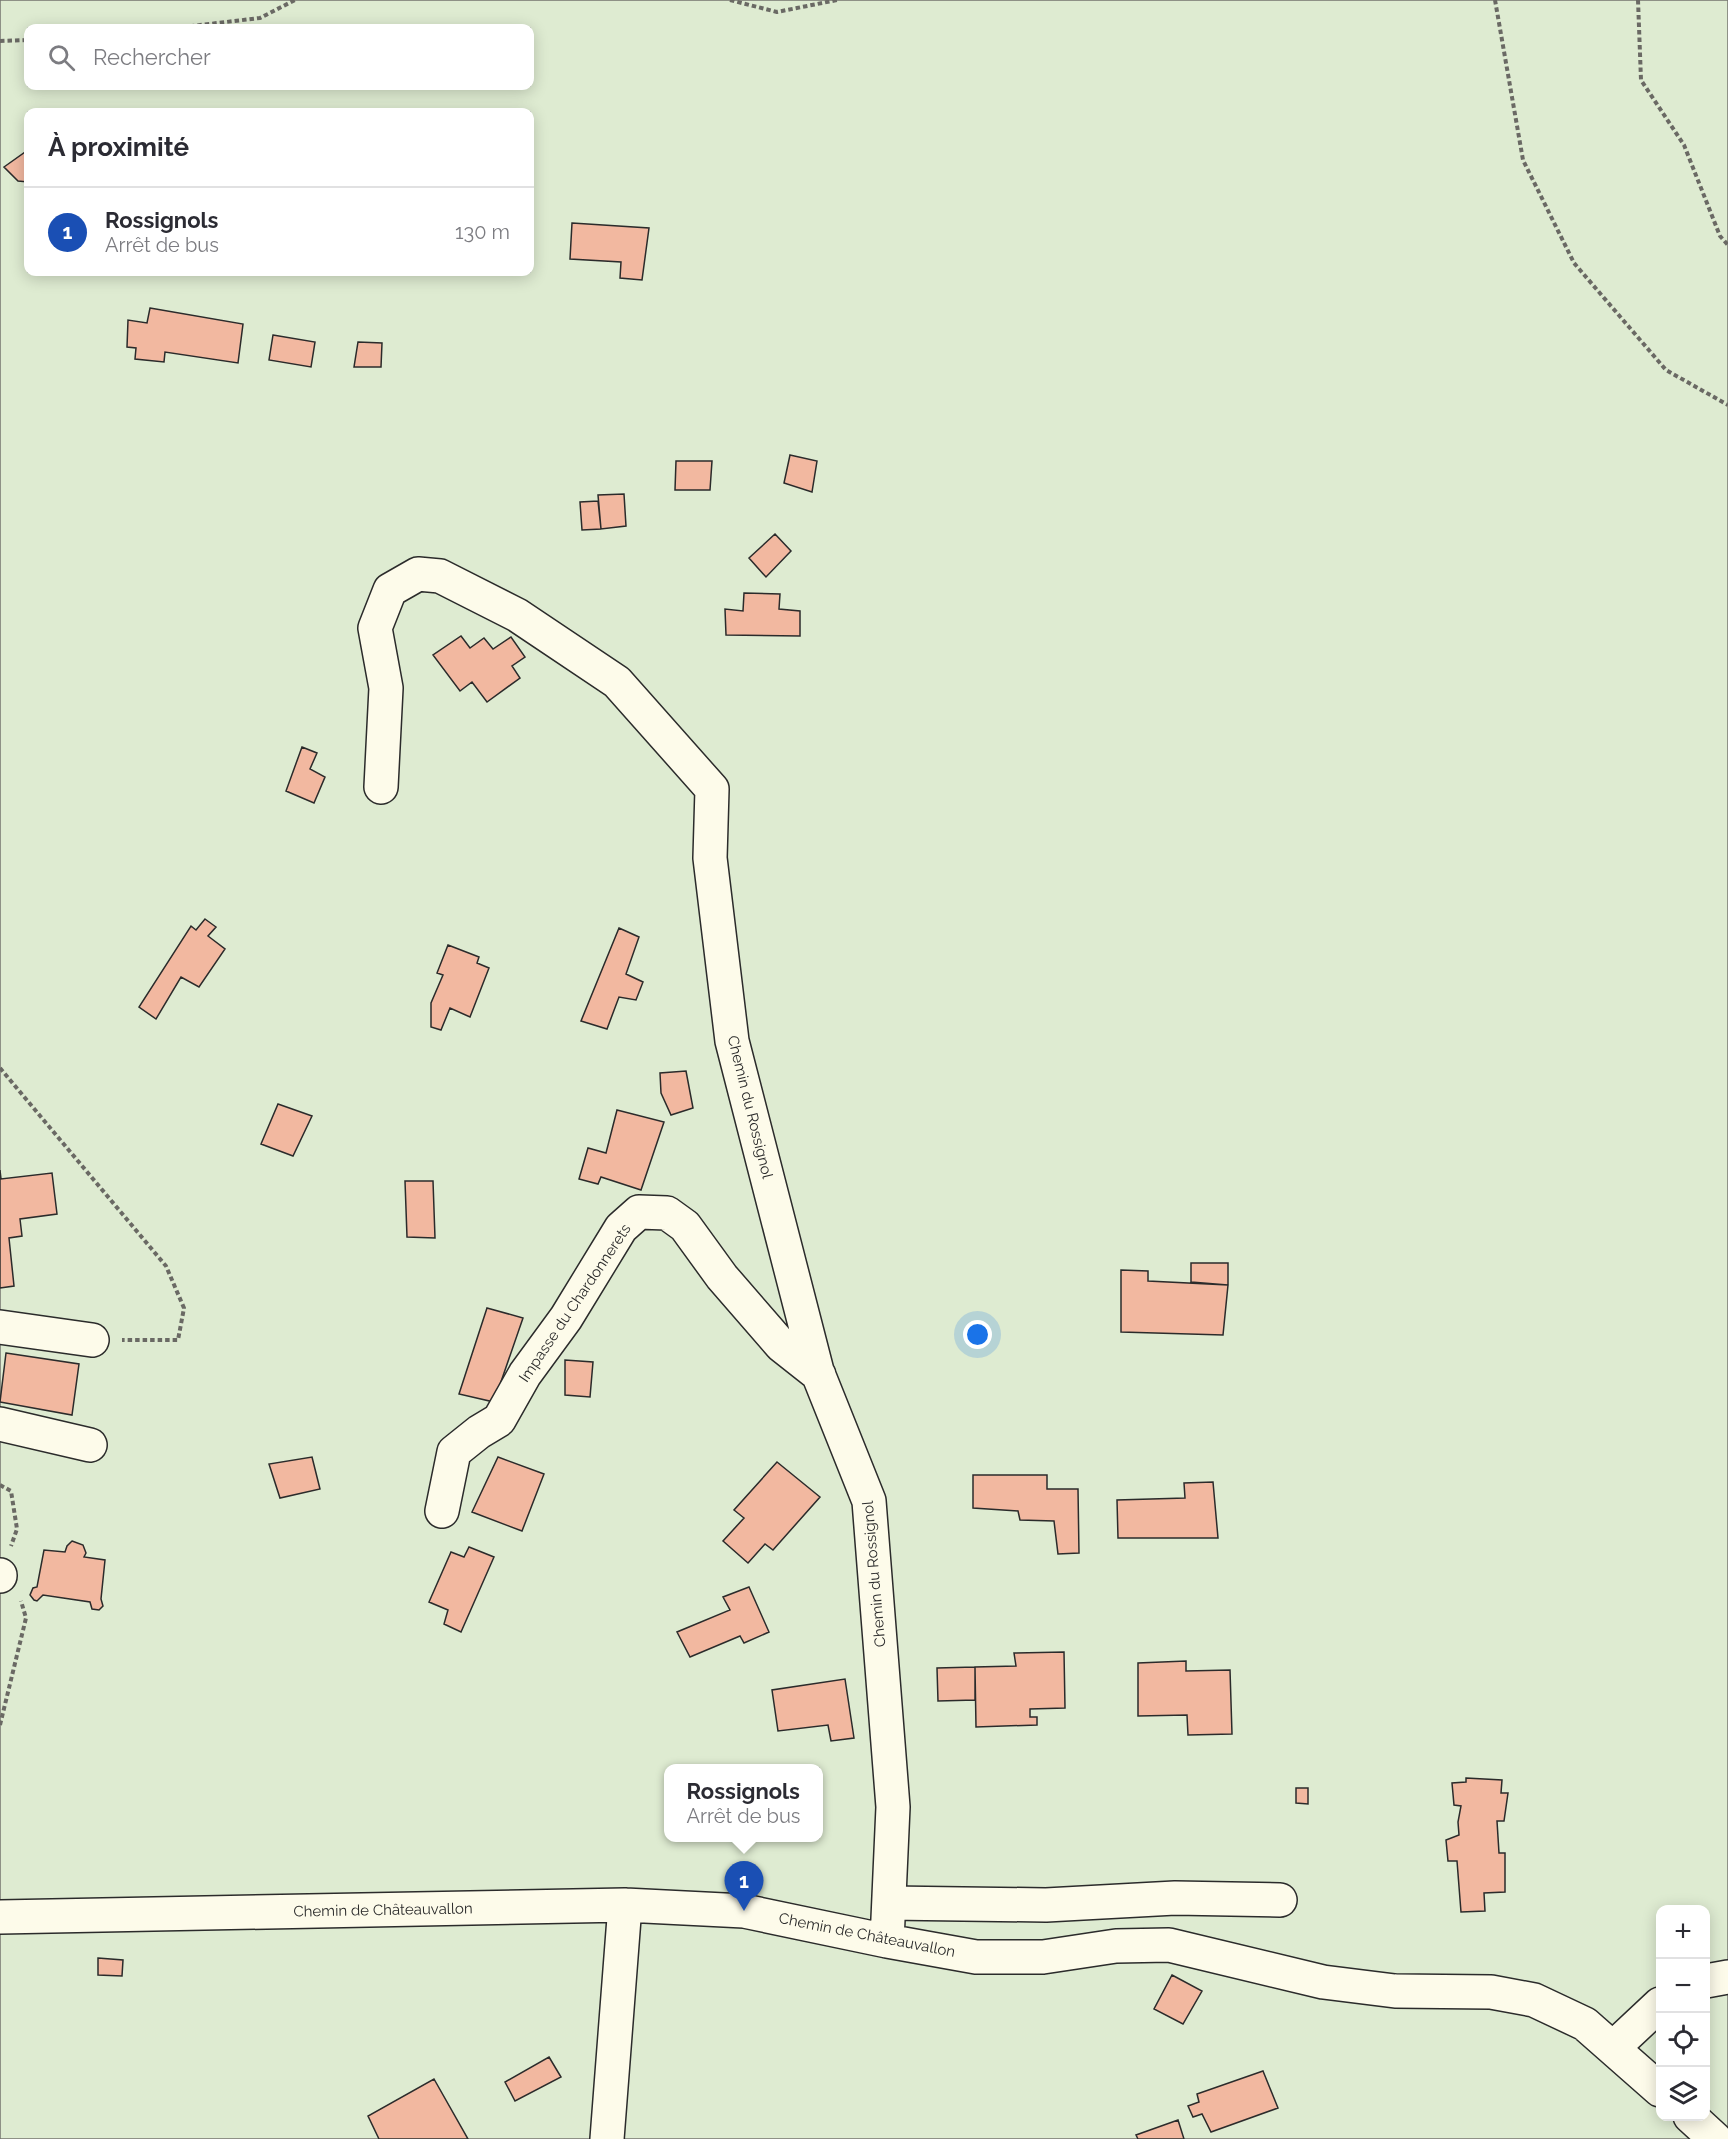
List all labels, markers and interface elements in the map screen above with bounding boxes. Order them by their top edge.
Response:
search box [24,24,534,90]
icon: search [45,41,78,74]
text: Rechercher [93,44,211,70]
text: À proximité [48,132,189,162]
text: Rossignols [105,207,218,233]
text: 1 [63,220,72,244]
text: 130 m [455,220,510,244]
text: Arrêt de bus [105,233,219,257]
street label: Chemin du Rossignol [724,1034,777,1181]
street label: Impasse du Chardonnerets [515,1220,635,1386]
your location [963,1320,992,1349]
street label: Chemin du Rossignol [859,1499,889,1648]
popup [664,1764,823,1842]
text: Rossignols [687,1778,800,1804]
text: Arrêt de bus [687,1804,800,1828]
pin: 1 [724,1862,764,1911]
street label: Chemin de Châteauvallon [293,1899,473,1921]
map controls [1656,1905,1710,2121]
button: + [1656,1905,1710,1959]
street label: Chemin de Châteauvallon [777,1909,957,1961]
button: − [1656,1959,1710,2013]
button: locate [1656,2013,1710,2067]
button: layers [1656,2067,1710,2121]

